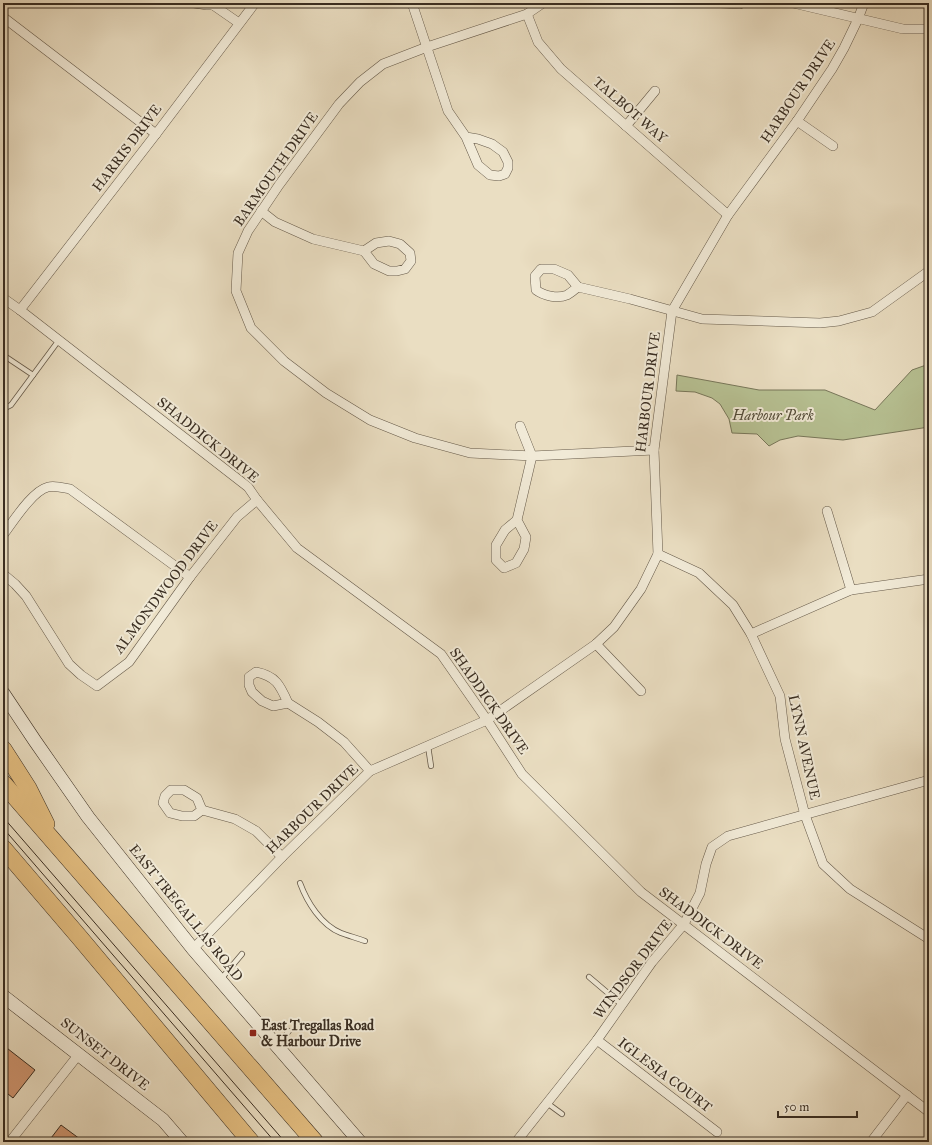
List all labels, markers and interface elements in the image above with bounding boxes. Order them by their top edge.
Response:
street label: HARBOUR DRIVE [757,36,839,146]
street label: TALBOT WAY [590,73,671,147]
street label: HARRIS DRIVE [89,101,165,195]
street label: BARMOUTH DRIVE [230,109,322,229]
street label: HARBOUR DRIVE [632,331,664,453]
street label: SHADDICK DRIVE [154,394,262,486]
park label: Harbour Park [731,407,814,424]
street label: ALMONDWOOD DRIVE [110,517,222,658]
street label: SHADDICK DRIVE [446,644,532,758]
street label: LYNN AVENUE [785,693,823,801]
street label: HARBOUR DRIVE [262,761,362,857]
street label: EAST TREGALLAS ROAD [125,841,247,985]
street label: SHADDICK DRIVE [656,883,766,973]
street label: WINDSOR DRIVE [590,916,676,1022]
street label: SUNSET DRIVE [57,1014,153,1094]
place label: East Tregallas Road & Harbour Drive [261,1017,375,1050]
marker: East Tregallas Road & Harbour Drive [248,1028,258,1038]
street label: IGLESIA COURT [615,1034,716,1116]
scale bar [778,1093,857,1119]
text: 50 m [784,1100,809,1114]

